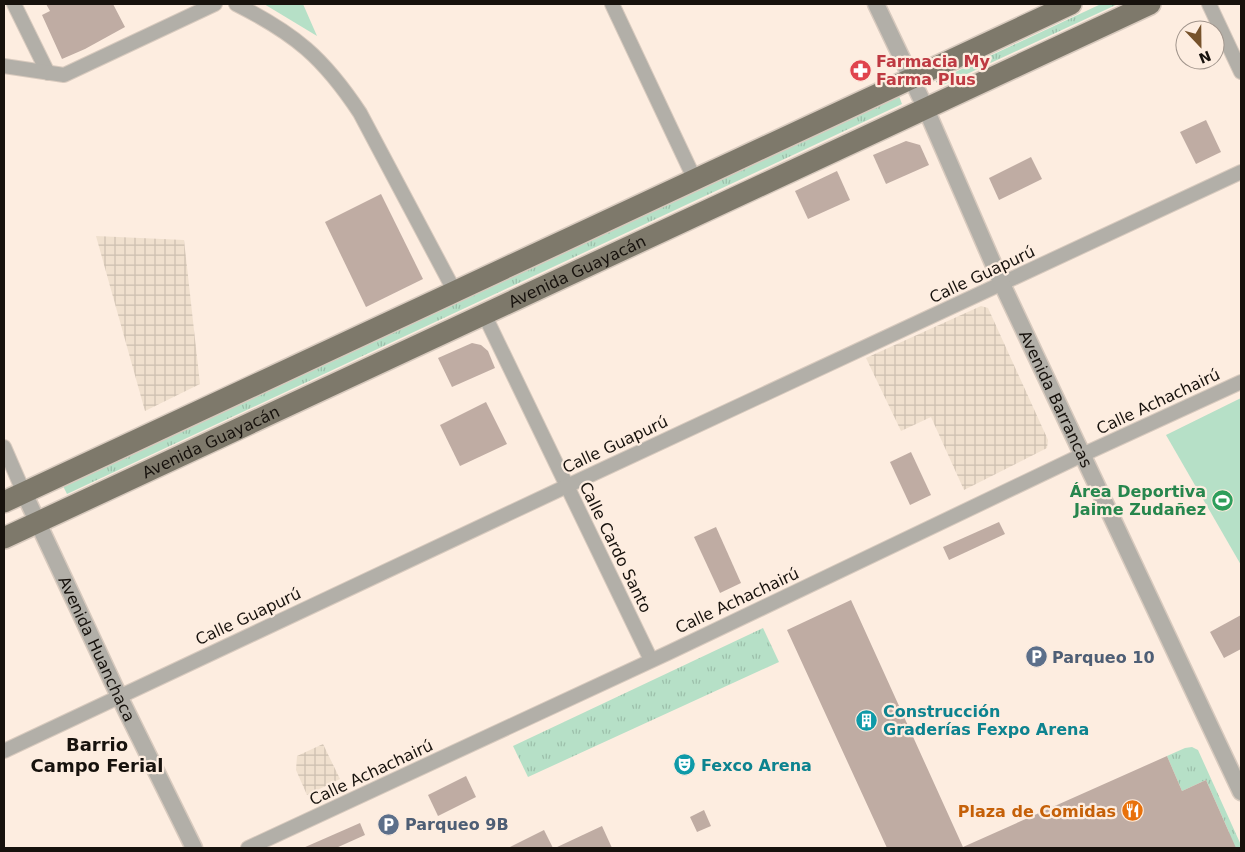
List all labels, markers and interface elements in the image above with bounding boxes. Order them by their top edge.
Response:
north arrow [1175,20,1225,70]
text: N [1196,47,1213,67]
place label: Farmacia My Farma Plus [876,52,990,89]
pharmacy icon: Farmacia My Farma Plus [848,58,872,82]
street label: Avenida Guayacán [505,231,649,312]
street label: Calle Guapurú [926,242,1038,307]
street label: Avenida Barrancas [1015,327,1096,471]
street label: Calle Achachairú [1093,365,1223,438]
street label: Avenida Guayacán [139,402,283,482]
street label: Calle Guapurú [559,412,671,477]
street label: Calle Cardo Santo [576,479,655,616]
place label: Área Deportiva Jaime Zudañez [1070,482,1206,519]
sports icon: Área Deportiva Jaime Zudañez [1210,488,1234,512]
street label: Calle Achachairú [672,564,802,637]
street label: Avenida Huanchaca [54,573,139,725]
street label: Calle Guapurú [192,584,304,649]
parking icon: Parqueo 10 [1024,645,1048,669]
place label: Parqueo 10 [1052,648,1155,667]
place label: Construcción Graderías Fexpo Arena [883,702,1089,739]
building icon: Construcción Graderías Fexpo Arena [855,708,879,732]
district label: Barrio Campo Ferial [31,734,163,776]
street label: Calle Achachairú [306,736,436,809]
theatre icon: Fexco Arena [673,753,697,777]
place label: Fexco Arena [701,756,812,775]
restaurant icon: Plaza de Comidas [1120,799,1144,823]
place label: Plaza de Comidas [958,802,1116,821]
parking icon: Parqueo 9B [377,812,401,836]
place label: Parqueo 9B [405,815,509,834]

